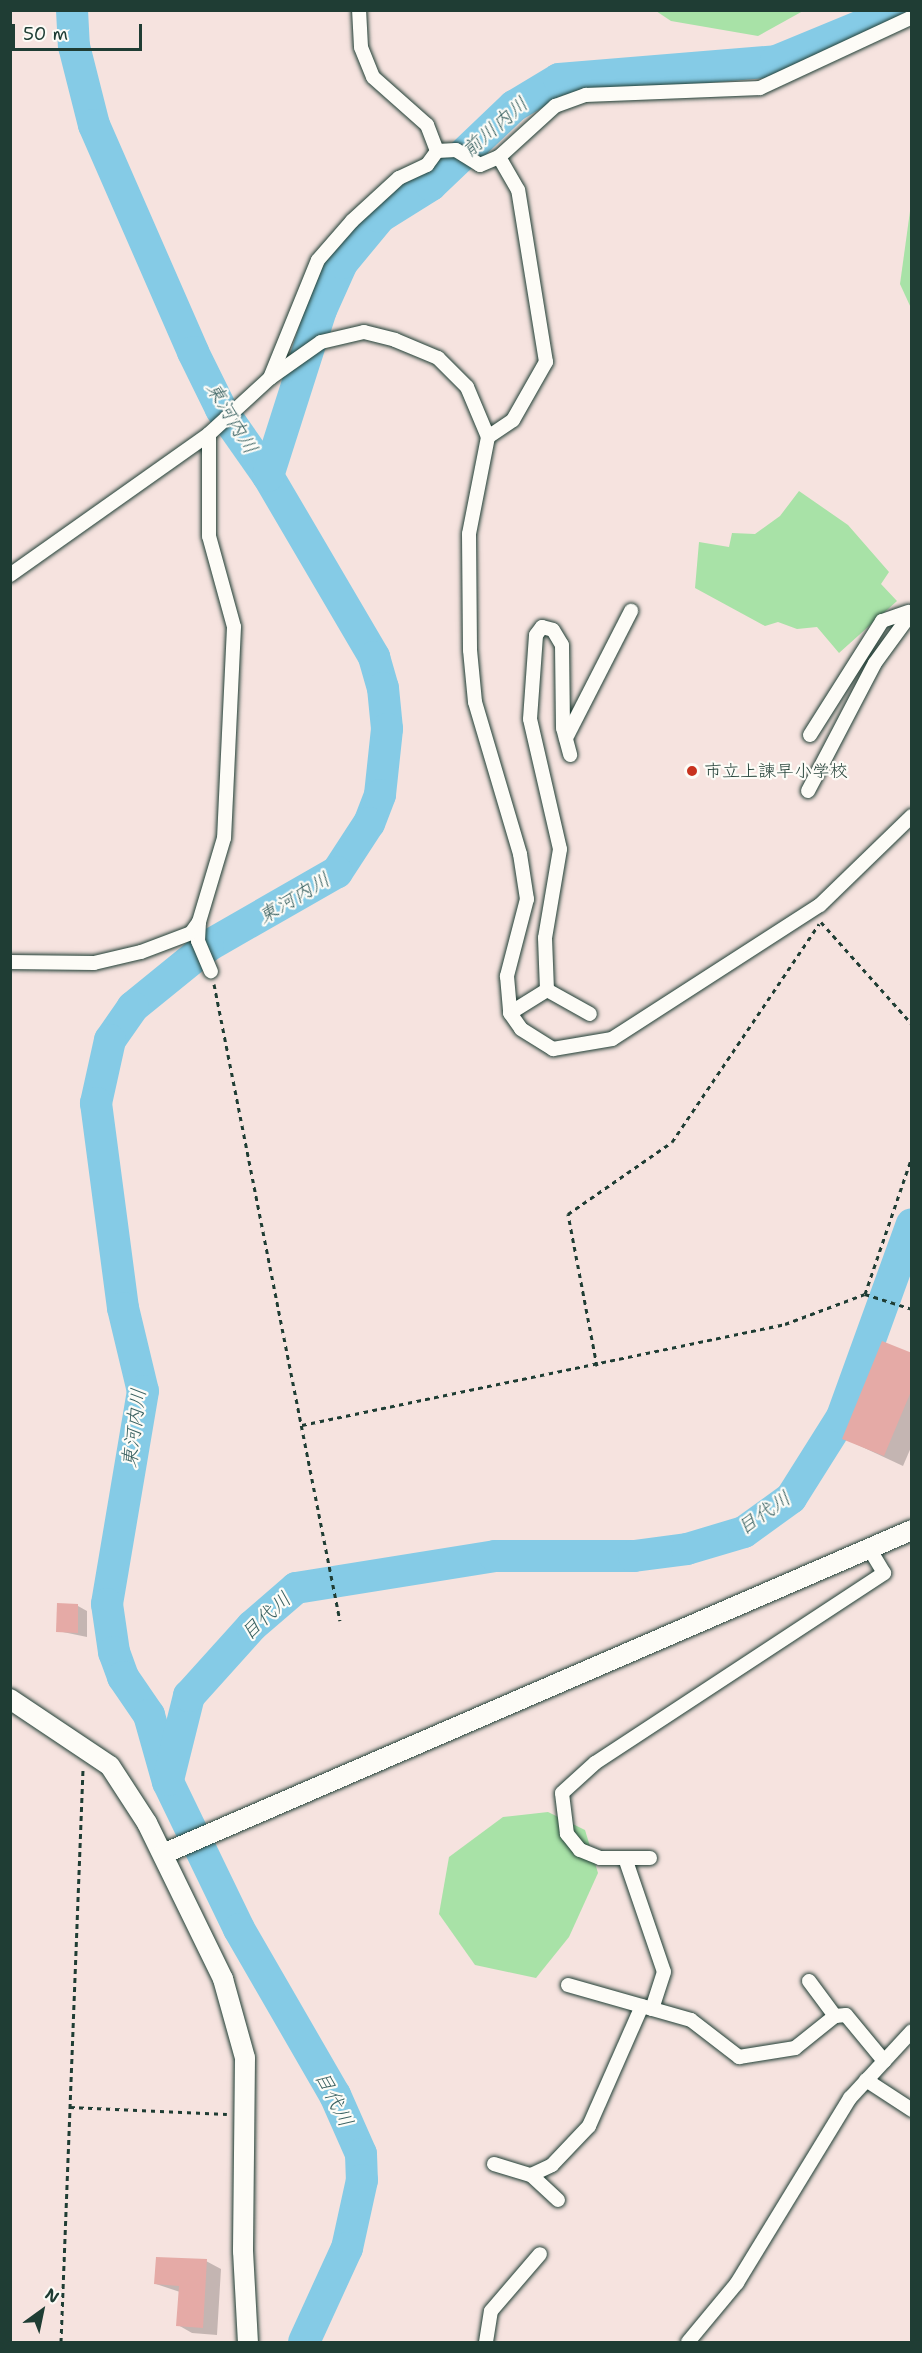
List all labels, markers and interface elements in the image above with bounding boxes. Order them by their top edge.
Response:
scale bar [15,12,146,50]
text: 50 m [23,22,68,46]
water label: 前川内川 [457,92,533,162]
water label: 東河内川 [201,378,263,458]
place label: 市立上諫早小学校 [704,760,848,782]
marker: 市立上諫早小学校 [685,764,699,778]
water label: 東河内川 [254,867,334,929]
water label: 東河内川 [117,1387,151,1469]
water label: 目代川 [733,1486,795,1540]
water label: 目代川 [236,1587,296,1645]
water label: 目代川 [310,2067,358,2131]
north arrow [12,2281,72,2341]
text: N [41,2283,63,2308]

